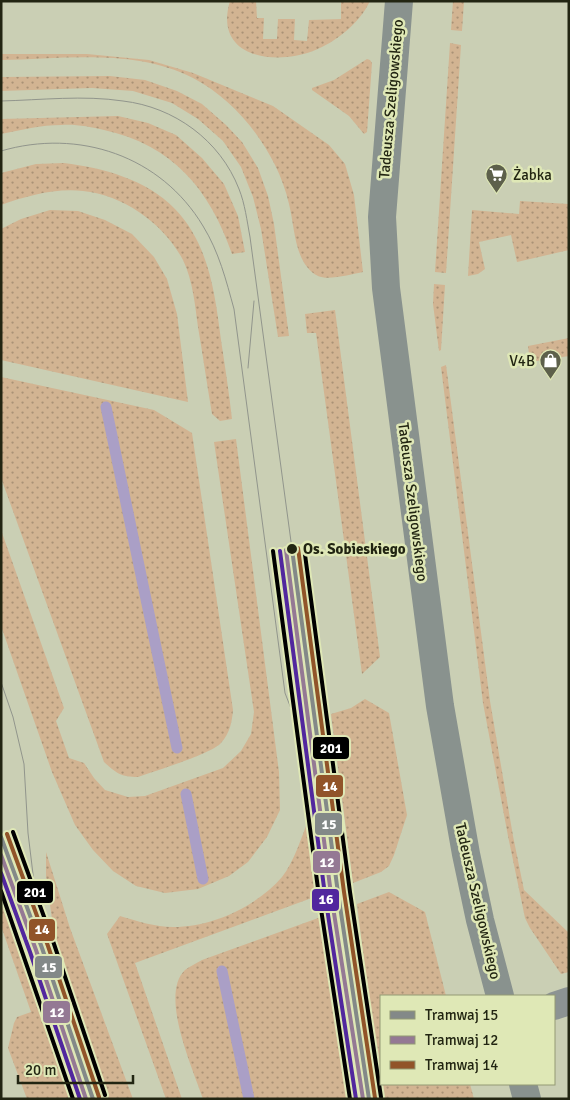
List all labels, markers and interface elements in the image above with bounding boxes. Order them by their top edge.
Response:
street label: Tadeusza Szeligowskiego [375,18,407,179]
supermarket icon: Żabka [485,163,509,194]
place label: Żabka [513,166,552,184]
shop icon: V4B [539,349,563,380]
place label: V4B [509,352,535,370]
street label: Tadeusza Szeligowskiego [394,422,432,583]
place label: Os. Sobieskiego [303,540,406,558]
marker: Os. Sobieskiego [285,542,299,556]
line badge: 201 [312,736,350,760]
text: 201 [320,740,343,757]
line badge: 14 [315,774,344,798]
text: 14 [322,778,338,795]
line badge: 15 [314,812,343,836]
text: 15 [321,816,337,833]
street label: Tadeusza Szeligowskiego [451,821,505,981]
line badge: 12 [312,850,341,874]
text: 12 [319,854,335,871]
line badge: 201 [16,880,54,904]
text: 201 [24,884,47,901]
line badge: 16 [311,888,340,912]
text: 16 [318,891,334,908]
line badge: 14 [28,918,56,942]
text: 14 [34,921,50,938]
line badge: 15 [34,955,63,979]
text: 15 [41,959,57,976]
legend [380,995,555,1085]
line badge: 12 [42,1000,71,1024]
text: 12 [49,1004,65,1021]
text: Tramwaj 15 [425,1006,498,1024]
text: Tramwaj 12 [425,1031,498,1049]
scale bar [18,1052,132,1084]
text: Tramwaj 14 [425,1056,498,1074]
text: 20 m [25,1061,56,1079]

